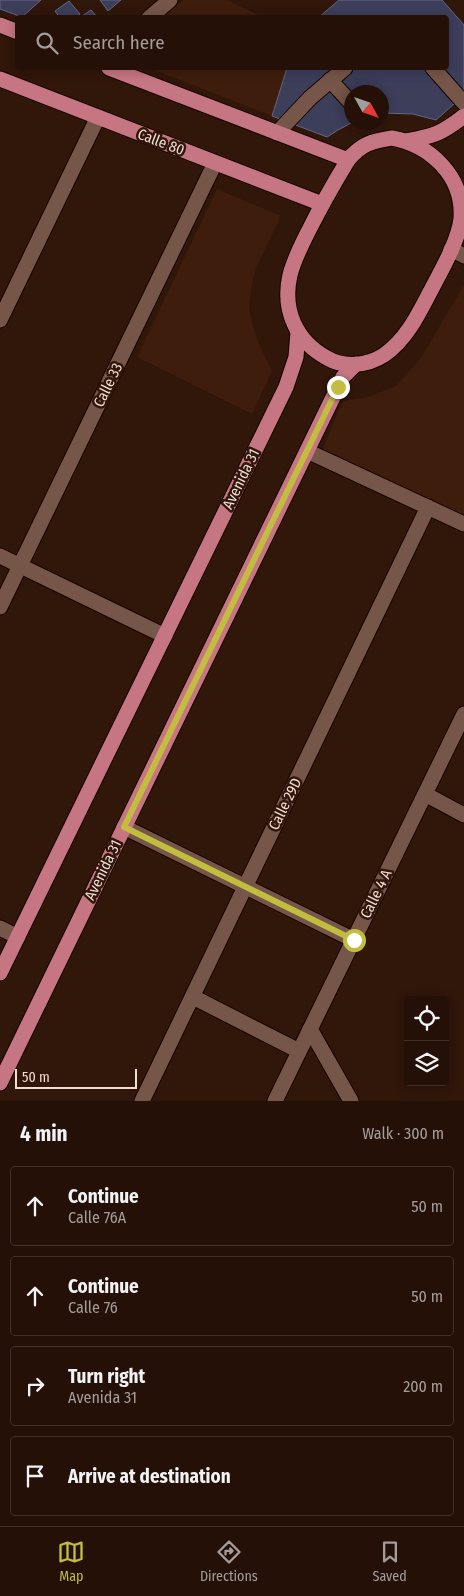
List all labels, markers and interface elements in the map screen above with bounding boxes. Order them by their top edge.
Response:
search box [15,15,449,70]
icon: search [33,29,61,57]
text: Search here [73,31,165,54]
north arrow [344,85,389,130]
street label: Calle 80 [135,125,187,159]
street label: Calle 33 [90,360,126,410]
route end [327,376,350,399]
street label: Avenida 31 [219,446,263,512]
street label: Calle 29D [265,775,305,833]
street label: Avenida 31 [81,837,125,903]
street label: Calle 4 A [356,867,396,921]
route start [343,929,366,952]
map controls [404,996,449,1086]
button: locate [404,996,449,1041]
button: layers [404,1041,449,1086]
scale bar [15,1066,138,1089]
text: 50 m [22,1069,50,1086]
text: 4 min [20,1121,68,1147]
text: Walk · 300 m [362,1124,444,1143]
text: Continue [68,1185,139,1208]
icon: ahead [21,1192,49,1220]
text: 50 m [411,1197,443,1216]
text: Calle 76A [68,1208,126,1227]
text: Continue [68,1275,139,1298]
icon: ahead [21,1282,49,1310]
text: 50 m [411,1287,443,1306]
text: Calle 76 [68,1298,118,1317]
text: Turn right [68,1365,145,1388]
icon: right [21,1372,49,1400]
text: 200 m [403,1377,443,1396]
text: Avenida 31 [68,1388,137,1407]
icon: arrive [21,1462,49,1490]
text: Arrive at destination [68,1465,231,1488]
tab: Map [57,1538,85,1585]
tab: Directions [200,1538,258,1585]
tab: Saved [372,1538,407,1585]

